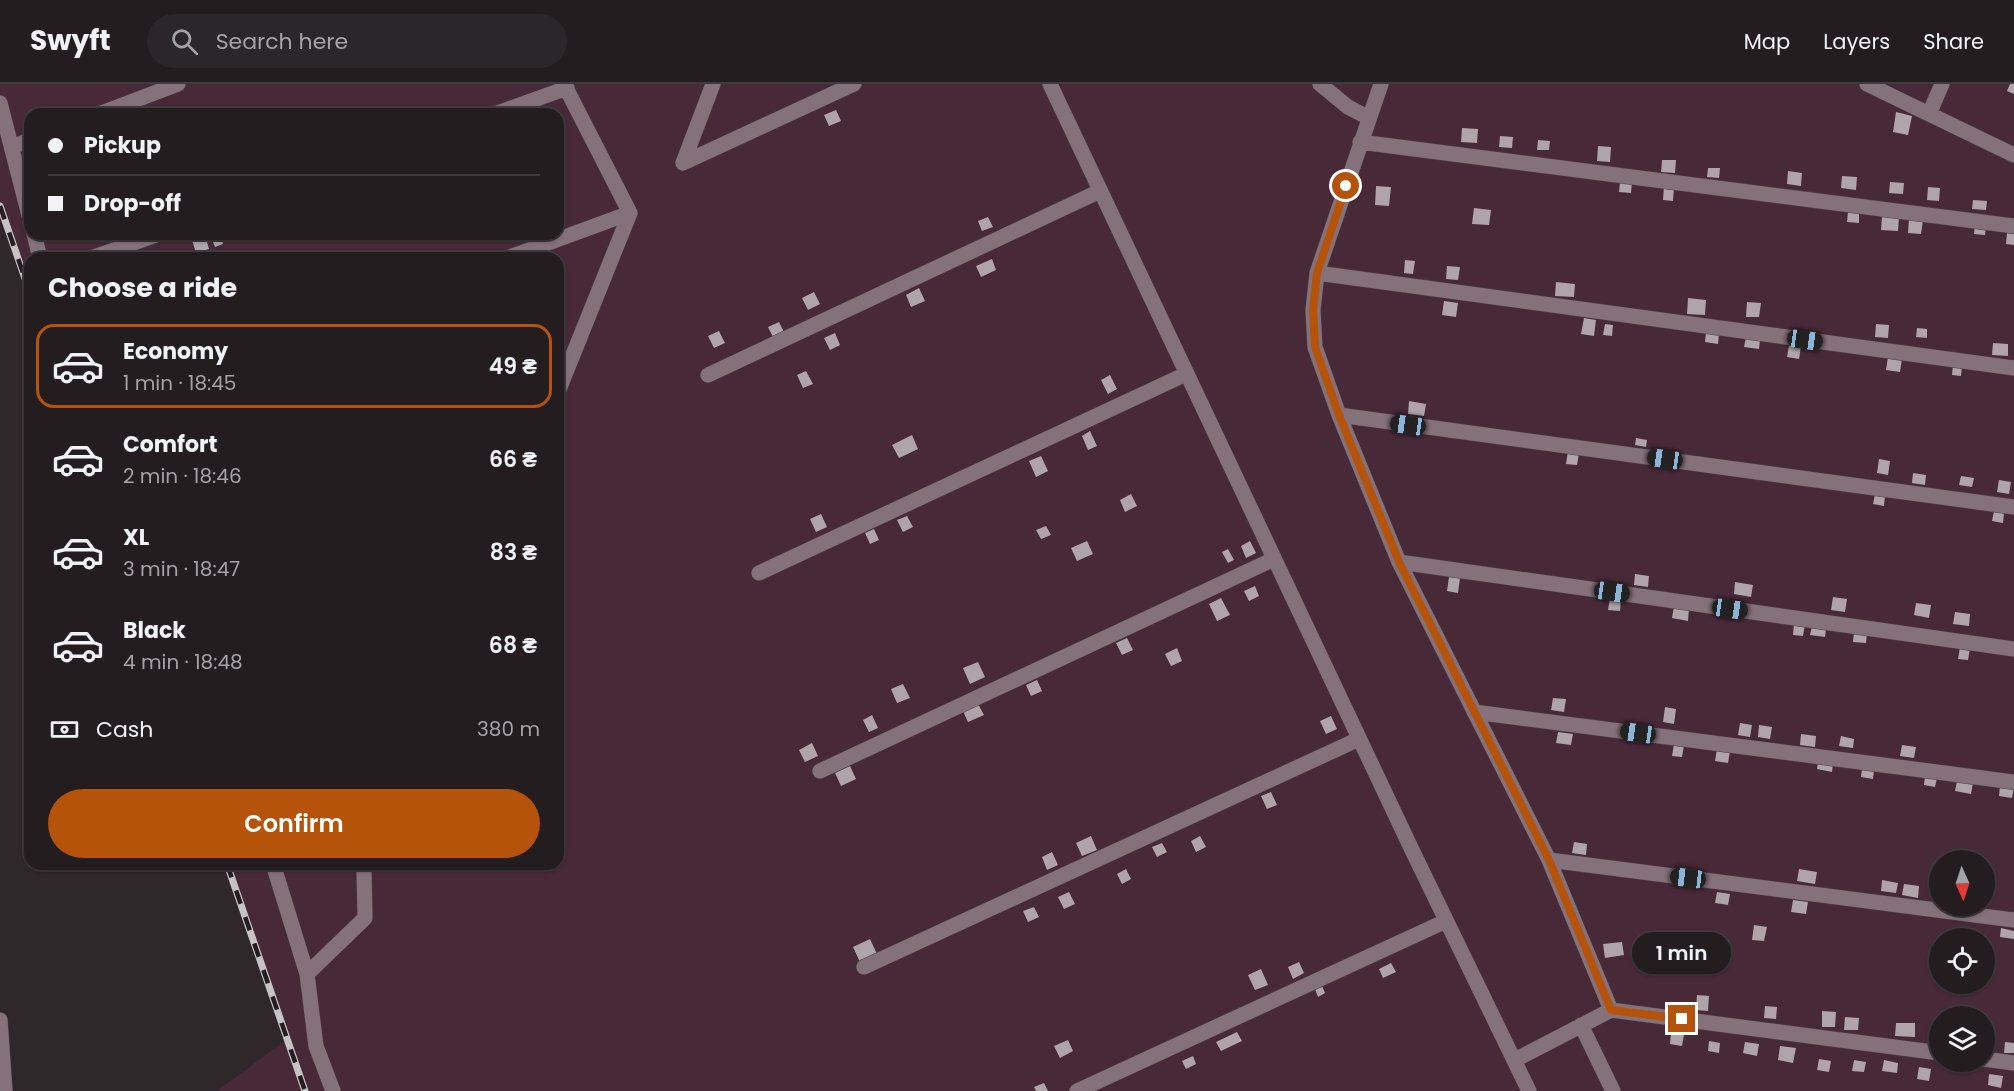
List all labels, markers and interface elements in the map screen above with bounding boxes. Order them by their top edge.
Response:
search box [147,14,567,68]
text: Swyft [30,21,111,60]
icon: search [168,25,201,58]
text: Search here [216,26,348,57]
text: Map [1744,27,1790,56]
text: Layers [1823,27,1890,56]
text: Share [1923,27,1984,56]
text: Pickup [84,130,161,161]
route start [1332,172,1359,199]
text: Drop-off [84,188,181,219]
text: Choose a ride [48,269,237,306]
car [1786,329,1824,351]
text: Economy [123,336,228,367]
icon: car [51,339,105,393]
text: 49 ₴ [489,351,537,382]
text: 1 min · 18:45 [123,369,236,397]
car [1389,414,1427,436]
text: Comfort [123,429,217,460]
icon: car [51,432,105,486]
text: 66 ₴ [489,444,537,475]
car [1646,448,1684,470]
text: 2 min · 18:46 [123,462,242,490]
text: XL [123,522,149,553]
icon: car [51,525,105,579]
text: 83 ₴ [490,537,537,568]
text: 3 min · 18:47 [123,555,240,583]
car [1593,581,1631,603]
car [1711,598,1749,620]
text: Black [123,615,186,646]
icon: car [51,618,105,672]
text: 68 ₴ [489,630,537,661]
text: 4 min · 18:48 [123,648,243,676]
icon: cash [48,713,81,746]
text: Cash [96,714,153,745]
text: 380 m [477,715,540,743]
car [1619,722,1657,744]
button: Confirm [48,789,540,858]
north arrow [1929,850,1995,916]
map controls [1929,850,1995,1072]
car [1669,867,1707,889]
button: locate [1929,928,1995,994]
callout: 1 min [1632,932,1732,974]
text: 1 min [1656,939,1707,967]
route end [1668,1005,1695,1032]
button: layers [1929,1006,1995,1072]

